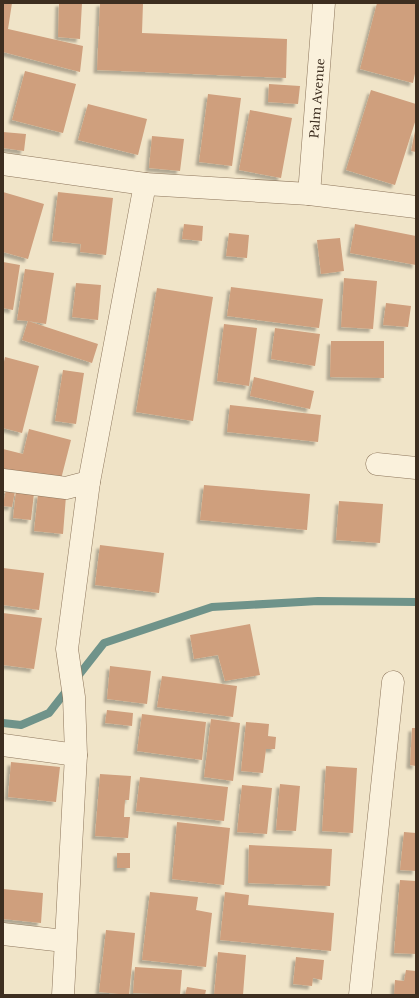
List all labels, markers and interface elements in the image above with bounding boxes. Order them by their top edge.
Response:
street label: Palm Avenue [306,58,327,139]

